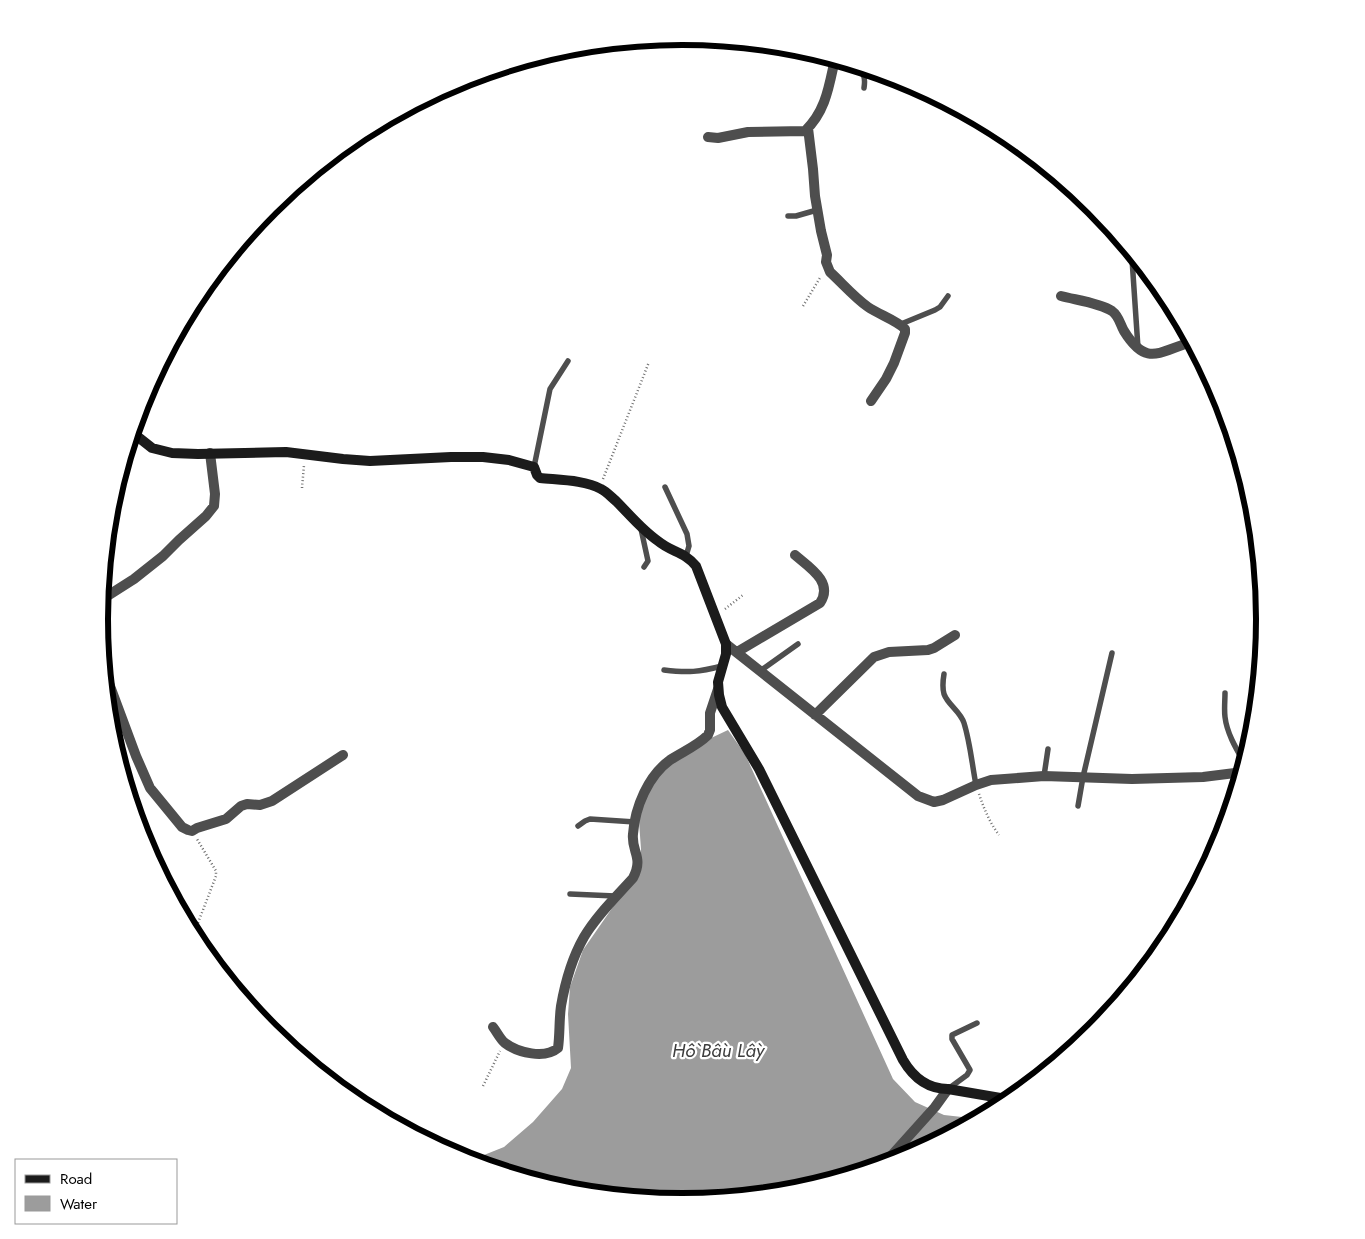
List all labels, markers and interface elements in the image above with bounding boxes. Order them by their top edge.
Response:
water label: Hồ Bầu Lầy [672,1037,766,1064]
legend [15,1159,178,1224]
text: Road [60,1168,92,1190]
text: Water [60,1193,98,1215]

